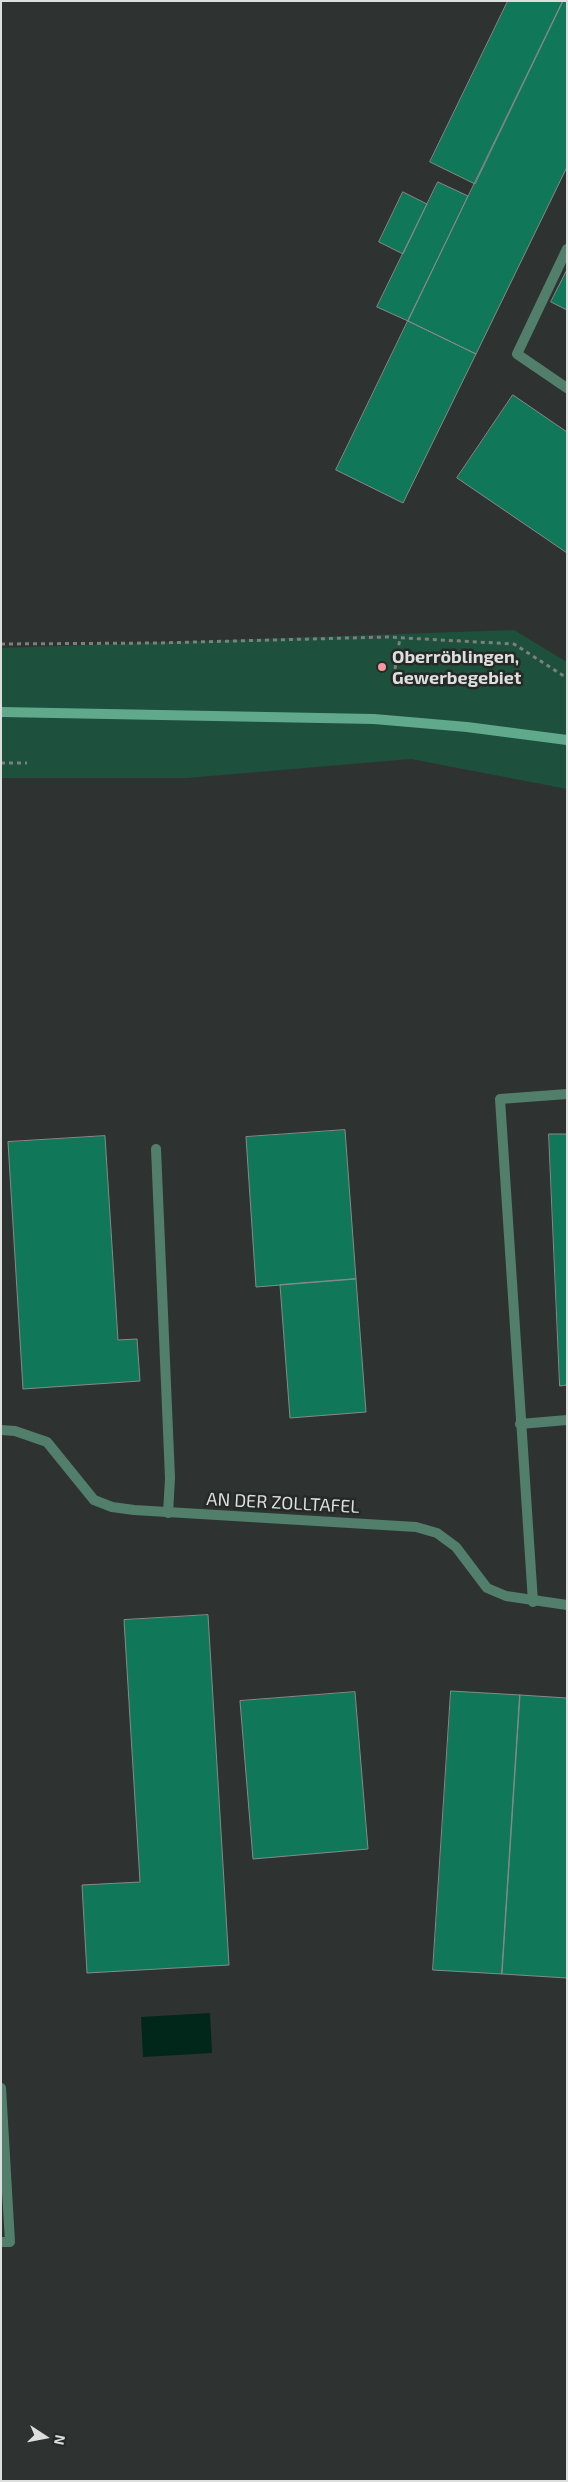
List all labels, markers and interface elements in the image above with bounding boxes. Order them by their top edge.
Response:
place label: Oberröblingen, Gewerbegebiet [392,646,521,689]
marker: Oberröblingen, Gewerbegebiet [376,661,388,673]
street label: AN DER ZOLLTAFEL [206,1488,360,1518]
north arrow [20,2412,70,2462]
text: N [51,2433,70,2447]

